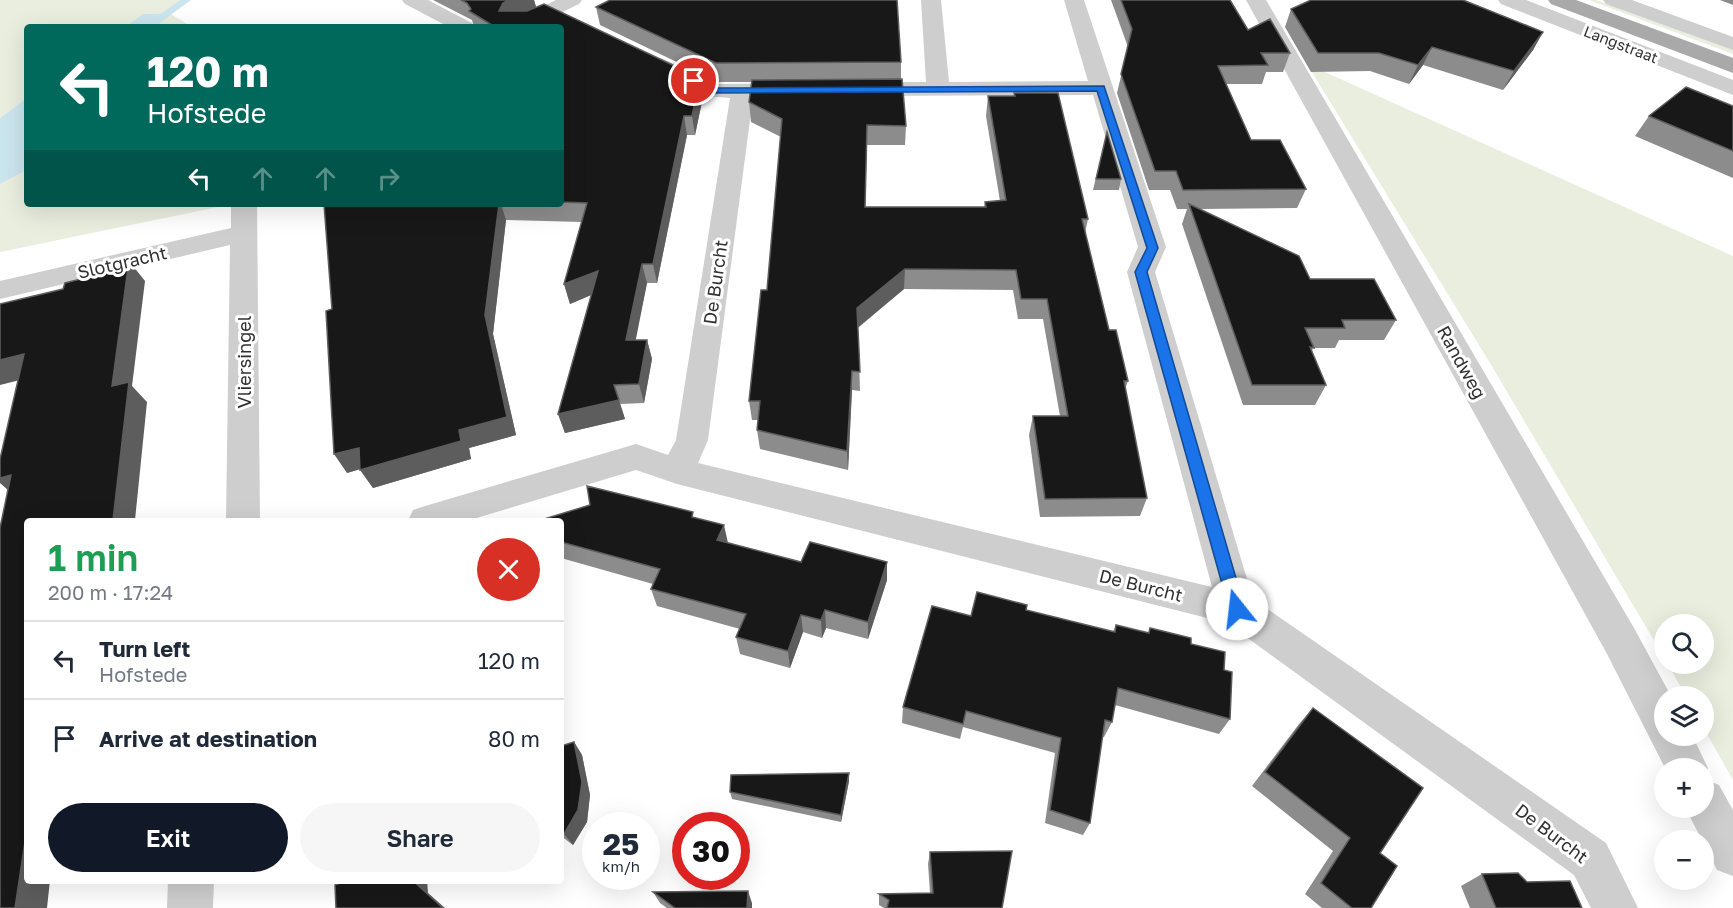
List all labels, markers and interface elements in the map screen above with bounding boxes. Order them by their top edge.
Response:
street label: Langstraat [1581,22,1661,66]
text: 120 m [147,46,269,96]
icon: left [48,48,126,126]
pin [668,55,719,106]
icon: arrive [677,64,710,97]
text: Hofstede [147,97,266,129]
icon: left [183,162,216,195]
icon: ahead [246,162,279,195]
icon: ahead [309,162,342,195]
icon: right [372,162,405,195]
street label: De Burcht [698,238,732,326]
street label: Slotgracht [75,241,169,283]
street label: Vliersingel [233,315,255,408]
street label: Randweg [1433,322,1491,402]
text: 1 min [48,536,138,579]
button: close [477,538,540,601]
street label: De Burcht [1097,564,1185,606]
position arrow [1205,577,1269,641]
text: 200 m · 17:24 [48,580,173,604]
map controls [1654,614,1714,890]
button: search [1654,614,1714,674]
text: Turn left [99,635,190,662]
icon: left [48,644,81,677]
text: 120 m [478,647,540,674]
text: Hofstede [99,662,187,686]
button: layers [1654,686,1714,746]
icon: arrive [48,722,81,755]
text: Arrive at destination [99,725,317,752]
text: 80 m [488,725,540,752]
button: + [1654,758,1714,818]
street label: De Burcht [1511,799,1593,867]
button: Exit [48,803,288,872]
button: Share [300,803,540,872]
speed limit sign: 30 [672,812,750,890]
text: 25 [603,826,639,862]
button: − [1654,830,1714,890]
text: km/h [602,857,640,875]

